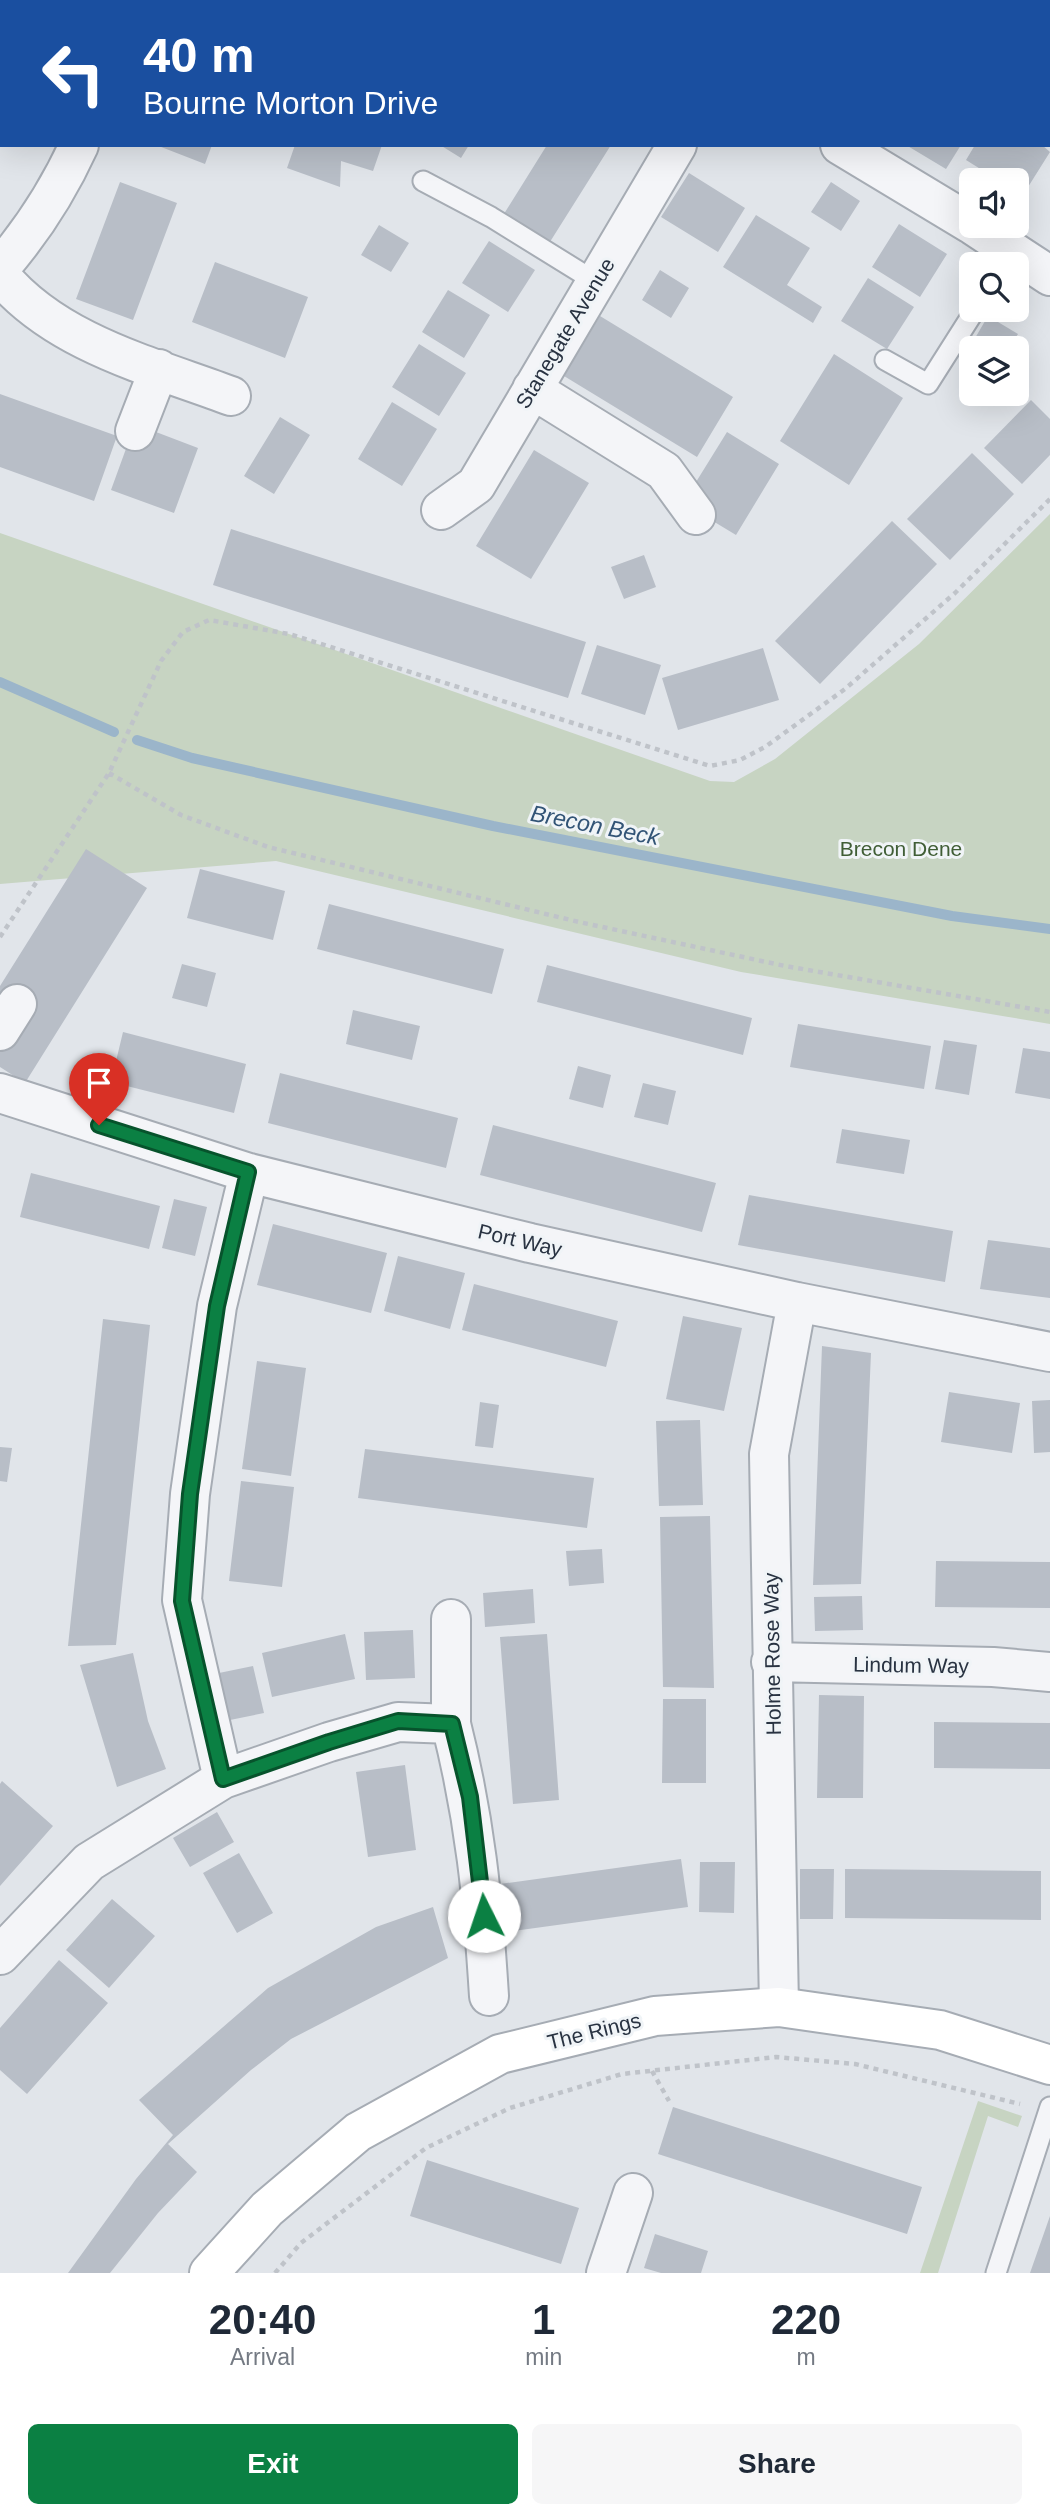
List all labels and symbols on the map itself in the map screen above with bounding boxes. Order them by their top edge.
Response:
street label: Stanegate Avenue [511,254,619,412]
water label: Brecon Beck [529,800,663,850]
park label: Brecon Dene [840,837,962,860]
pin [69,1053,129,1125]
street label: Port Way [476,1219,565,1261]
street label: Holme Rose Way [759,1572,785,1735]
street label: Lindum Way [853,1652,970,1678]
position arrow [447,1879,521,1953]
street label: The Rings [545,2008,643,2054]

